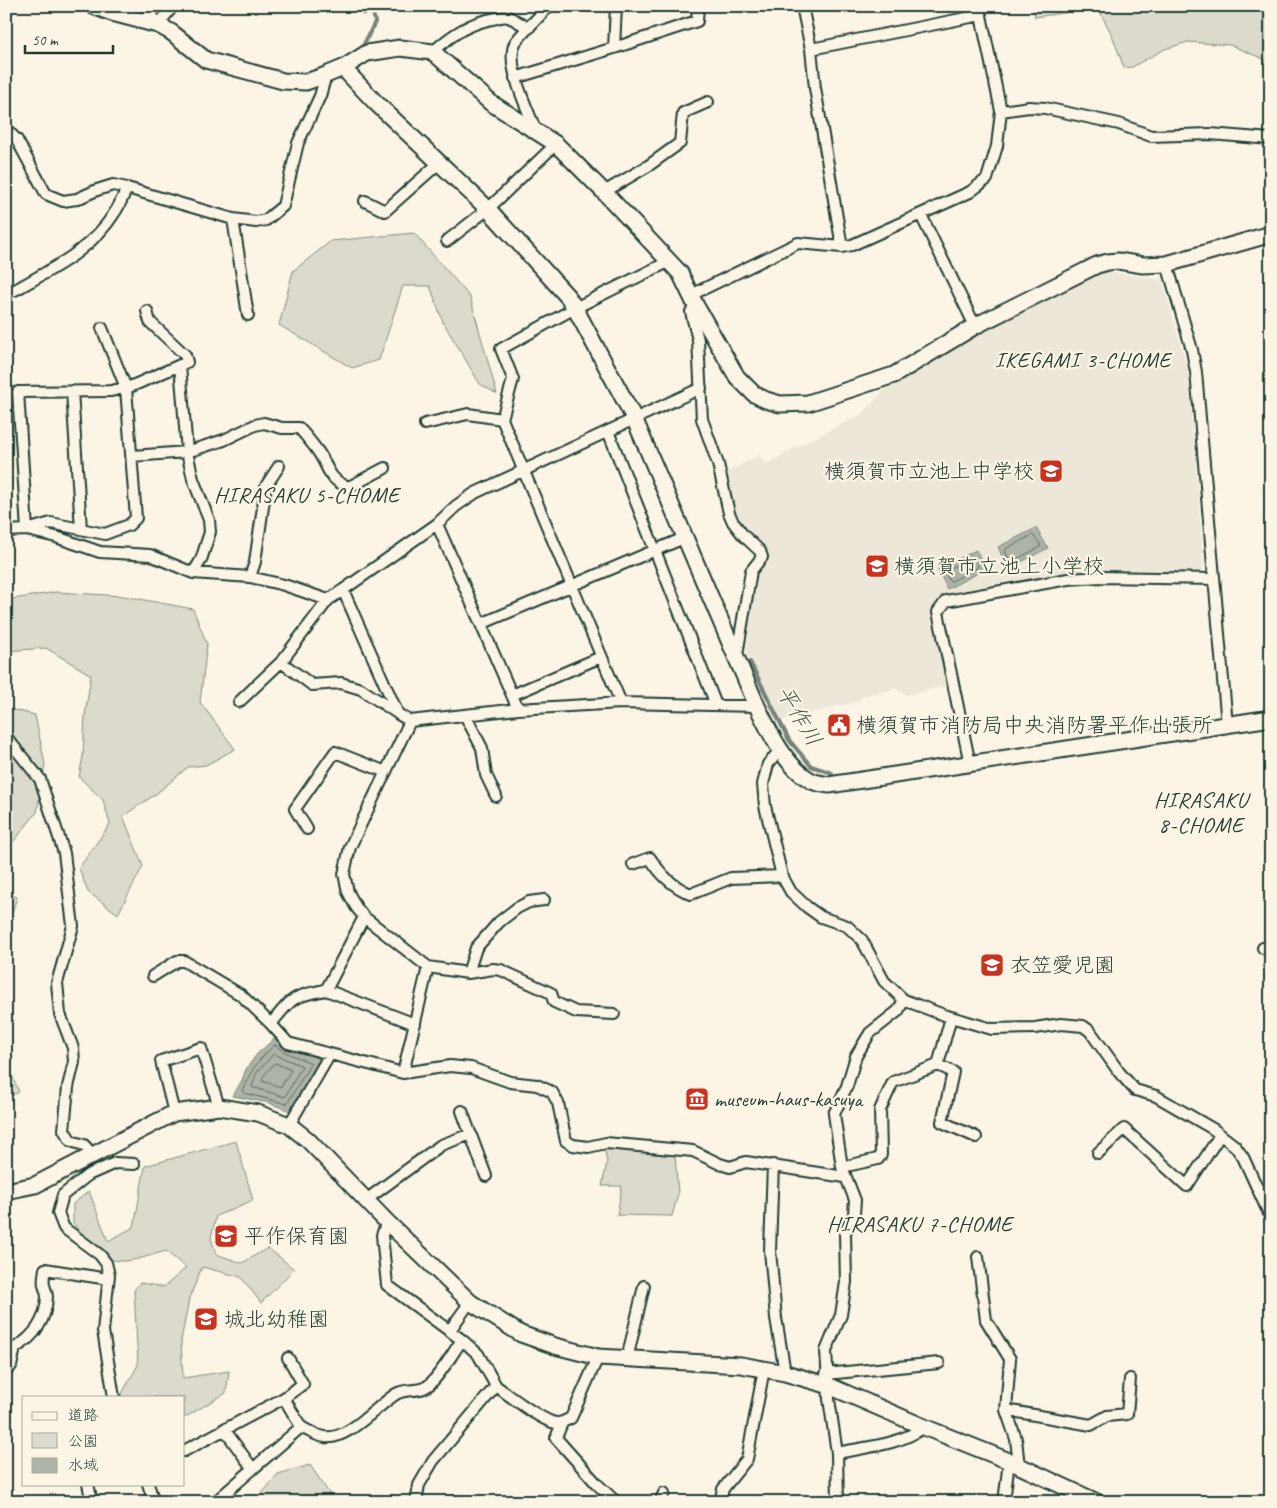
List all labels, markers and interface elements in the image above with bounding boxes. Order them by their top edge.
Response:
scale bar [25,22,112,54]
text: 50 m [32,31,59,50]
district label: IKEGAMI 3-CHOME [995,346,1174,374]
place label: 横須賀市立池上中学校 [824,458,1034,484]
school or university icon: 横須賀市立池上中学校 [1038,458,1064,484]
district label: HIRASAKU 5-CHOME [214,481,402,509]
school or university icon: 横須賀市立池上小学校 [864,553,890,579]
place label: 横須賀市立池上小学校 [894,553,1104,579]
water label: 平作川 [770,680,828,752]
public building icon: 横須賀市消防局中央消防署平作出張所 [826,712,852,738]
place label: 横須賀市消防局中央消防署平作出張所 [856,712,1213,738]
district label: HIRASAKU 8-CHOME [1154,786,1252,839]
school or university icon: 衣笠愛児園 [979,952,1005,978]
place label: 衣笠愛児園 [1010,952,1115,978]
museum icon: museum-haus-kasuya [684,1086,710,1112]
place label: museum-haus-kasuya [714,1086,865,1112]
district label: HIRASAKU 7-CHOME [827,1210,1015,1238]
school or university icon: 平作保育園 [213,1223,239,1249]
place label: 平作保育園 [244,1223,349,1249]
school or university icon: 城北幼稚園 [193,1306,219,1332]
place label: 城北幼稚園 [224,1306,329,1332]
legend [22,1396,185,1486]
text: 道路 [68,1406,98,1425]
text: 公園 [68,1432,98,1451]
text: 水域 [68,1456,98,1475]

